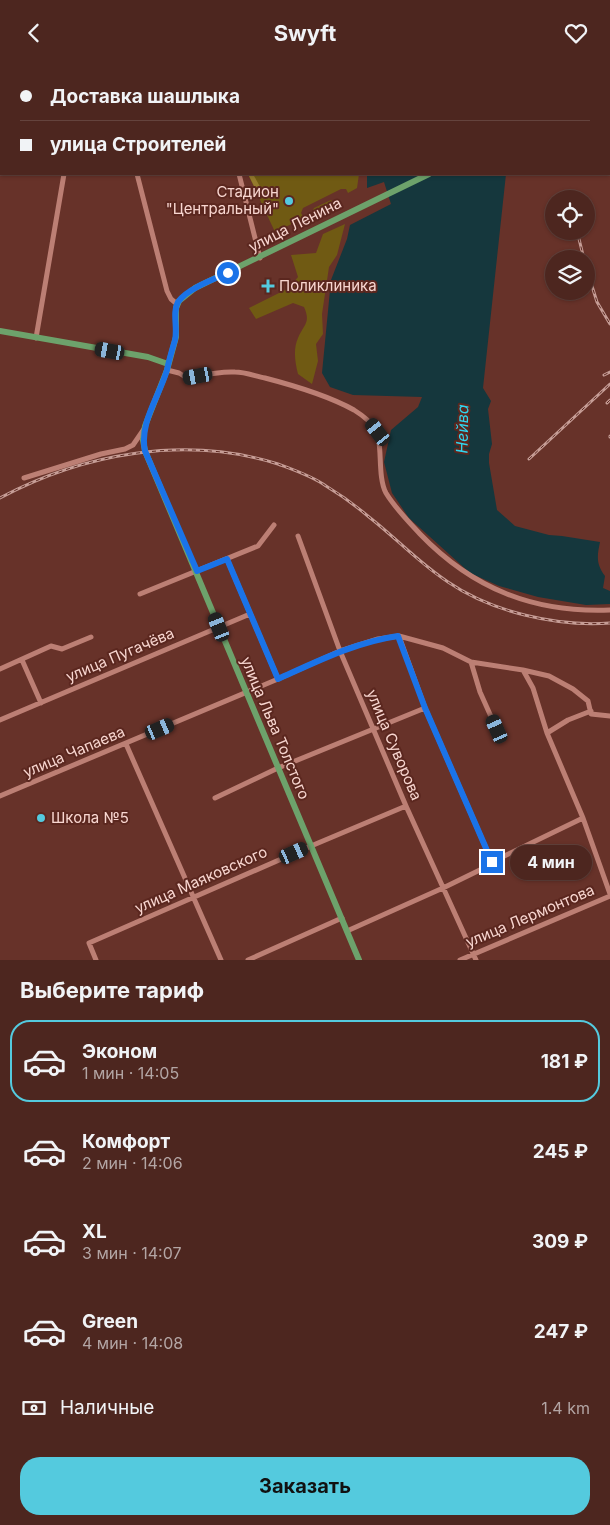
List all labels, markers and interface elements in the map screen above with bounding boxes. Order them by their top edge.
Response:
icon: back [20,19,48,47]
icon: heart [562,19,590,47]
text: Swyft [274,20,336,46]
text: Доставка шашлыка [50,85,240,108]
text: улица Строителей [50,133,226,156]
place label: Стадион "Центральный" [166,182,279,218]
map controls [545,190,595,300]
button: locate [545,190,595,240]
street label: улица Ленина [245,193,344,256]
marker: Стадион "Центральный" [283,195,295,207]
button: layers [545,250,595,300]
route start [217,262,239,284]
place label: Поликлиника [279,276,377,295]
marker: Поликлиника [261,279,275,293]
car [93,341,126,361]
car [181,366,214,386]
water label: Нейва [452,404,472,454]
car [362,416,393,448]
car [206,610,231,644]
street label: улица Пугачёва [63,623,177,686]
street label: улица Льва Толстого [237,654,314,802]
street label: улица Суворова [363,686,426,803]
car [484,712,509,746]
car [143,716,176,742]
street label: улица Чапаева [20,722,128,782]
place label: Школа №5 [51,808,129,827]
marker: Школа №5 [35,812,47,824]
car [277,840,310,866]
street label: улица Маяковского [132,842,270,917]
callout: 4 мин [510,845,592,879]
route end [481,851,503,873]
text: 4 мин [527,852,575,872]
street label: улица Лермонтова [463,880,597,951]
text: Выберите тариф [20,977,204,1003]
icon: car [22,1039,67,1084]
text: Эконом [82,1040,157,1063]
text: 181 ₽ [541,1050,588,1073]
text: 1 мин · 14:05 [82,1063,179,1083]
icon: car [22,1129,67,1174]
text: Комфорт [82,1130,170,1153]
text: 245 ₽ [533,1140,588,1163]
text: 2 мин · 14:06 [82,1153,183,1173]
icon: car [22,1219,67,1264]
text: XL [82,1220,107,1243]
text: 309 ₽ [532,1230,588,1253]
text: 3 мин · 14:07 [82,1243,182,1263]
icon: car [22,1309,67,1354]
text: Green [82,1310,138,1333]
text: 247 ₽ [534,1320,588,1343]
text: 4 мин · 14:08 [82,1333,183,1353]
icon: cash [20,1394,48,1422]
text: Наличные [60,1396,154,1419]
text: 1.4 km [541,1398,590,1418]
button: Заказать [20,1457,590,1515]

